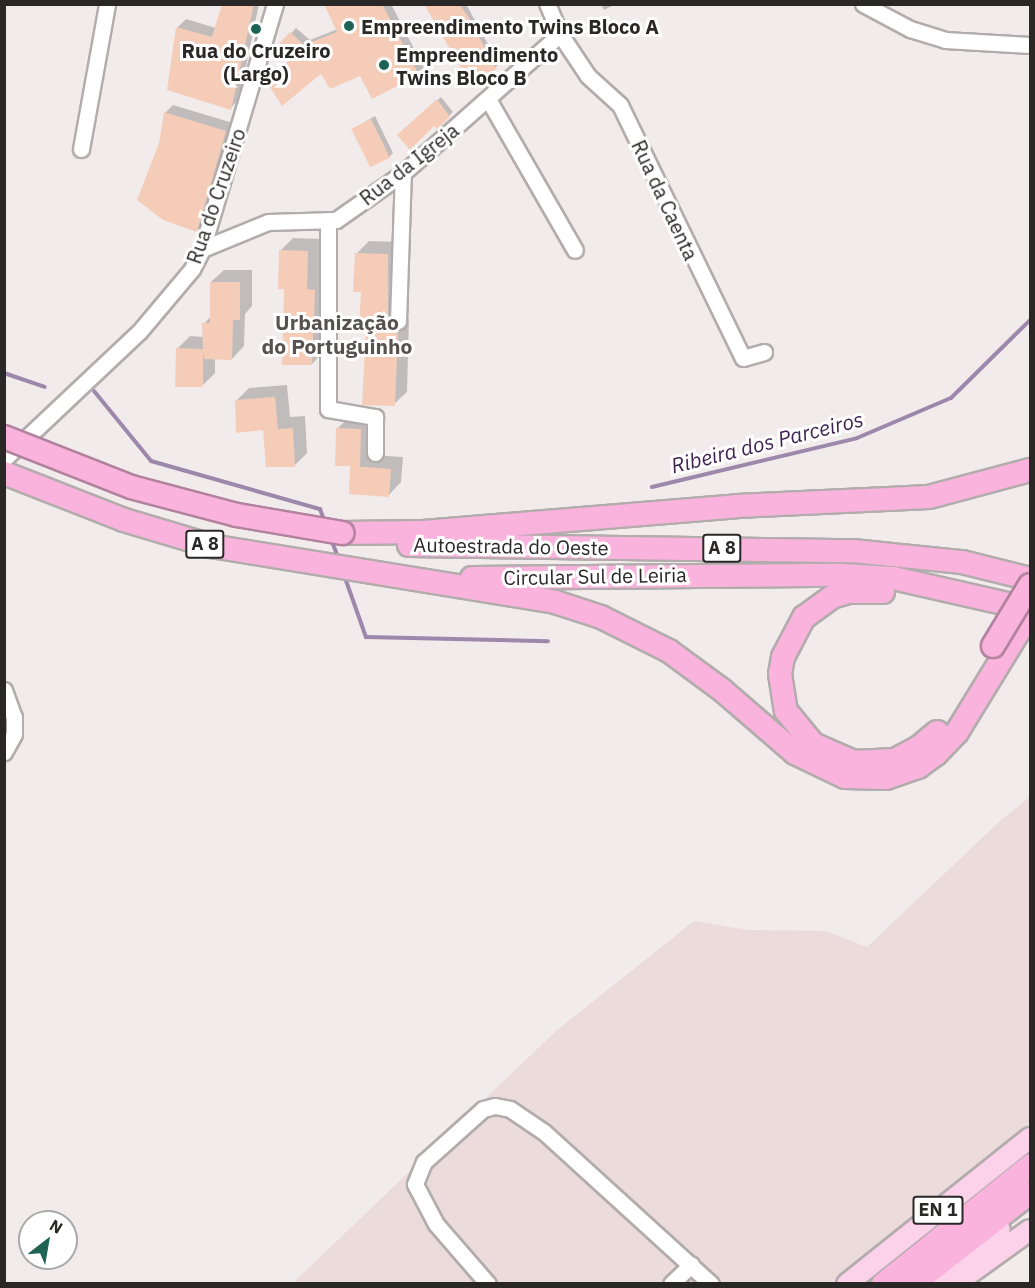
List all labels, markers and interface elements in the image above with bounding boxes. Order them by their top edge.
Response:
place label: Empreendimento Twins Bloco A [361,14,659,38]
marker: Empreendimento Twins Bloco A [342,19,356,33]
marker: Rua do Cruzeiro (Largo) [249,22,263,36]
place label: Rua do Cruzeiro (Largo) [181,38,331,85]
place label: Empreendimento Twins Bloco B [396,42,558,89]
marker: Empreendimento Twins Bloco B [377,58,391,72]
street label: Rua da Igreja [355,118,463,210]
street label: Rua do Cruzeiro [182,125,250,267]
street label: Rua da Caenta [627,136,703,264]
district label: Urbanização do Portuguinho [262,309,412,359]
water label: Ribeira dos Parceiros [668,406,866,478]
road number: A 8 [184,529,226,559]
street label: Autoestrada do Oeste [413,532,609,560]
road number: A 8 [701,533,743,563]
street label: Circular Sul de Leiria [503,562,687,590]
road number: EN 1 [911,1195,965,1225]
north arrow [18,1210,78,1270]
text: N [46,1215,66,1238]

